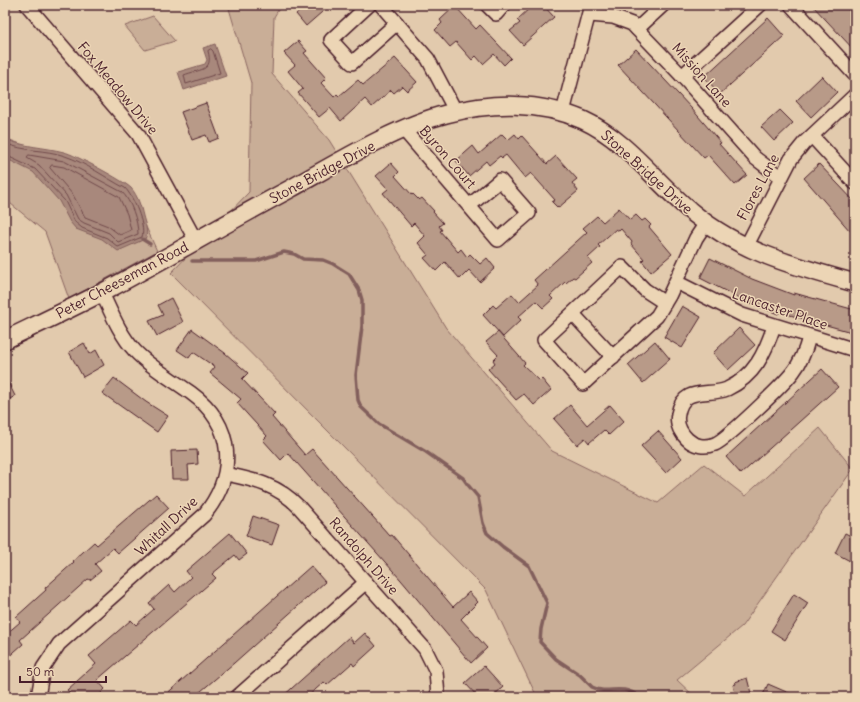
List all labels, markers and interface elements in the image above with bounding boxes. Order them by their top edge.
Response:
street label: Fox Meadow Drive [74,38,162,138]
street label: Mission Lane [668,39,736,111]
street label: Byron Court [416,122,480,192]
street label: Stone Bridge Drive [597,126,697,218]
street label: Stone Bridge Drive [266,137,378,207]
street label: Flores Lane [733,151,783,223]
street label: Peter Cheeseman Road [53,237,191,323]
street label: Lancaster Place [730,284,830,334]
street label: Whitall Drive [131,492,201,560]
street label: Randolph Drive [325,514,403,598]
scale bar [20,658,106,684]
text: 50 m [26,664,55,679]

